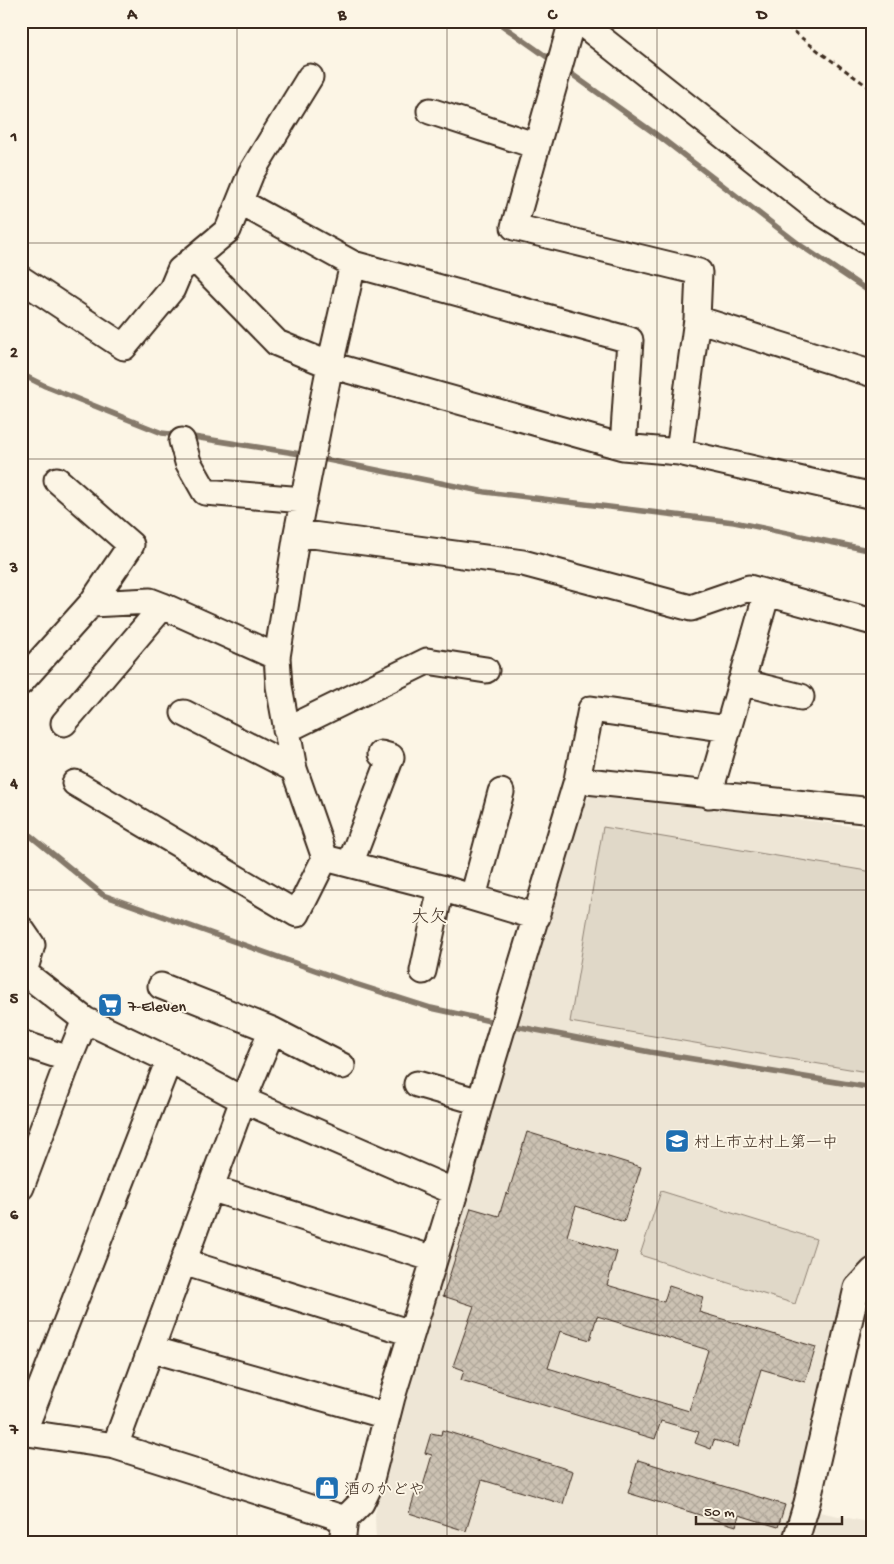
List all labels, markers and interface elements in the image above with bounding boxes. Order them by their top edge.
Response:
text: A [126,7,138,26]
text: B [337,7,347,26]
text: C [547,7,558,26]
text: D [755,7,768,26]
text: 1 [10,129,17,148]
text: 2 [10,345,18,364]
text: 3 [9,560,18,579]
text: 4 [9,776,18,795]
district label: 大欠 [411,907,447,929]
text: 5 [10,991,19,1010]
supermarket icon: 7-Eleven [97,992,123,1018]
place label: 7-Eleven [127,999,186,1018]
school or university icon: 村上市立村上第一中 [664,1128,690,1154]
place label: 村上市立村上第一中 [694,1133,838,1154]
text: 6 [10,1207,19,1226]
text: 7 [9,1422,19,1441]
shop icon: 酒のかどや [314,1475,340,1501]
place label: 酒のかどや [344,1481,425,1501]
scale bar [696,1494,843,1526]
text: 50 m [704,1504,735,1522]

